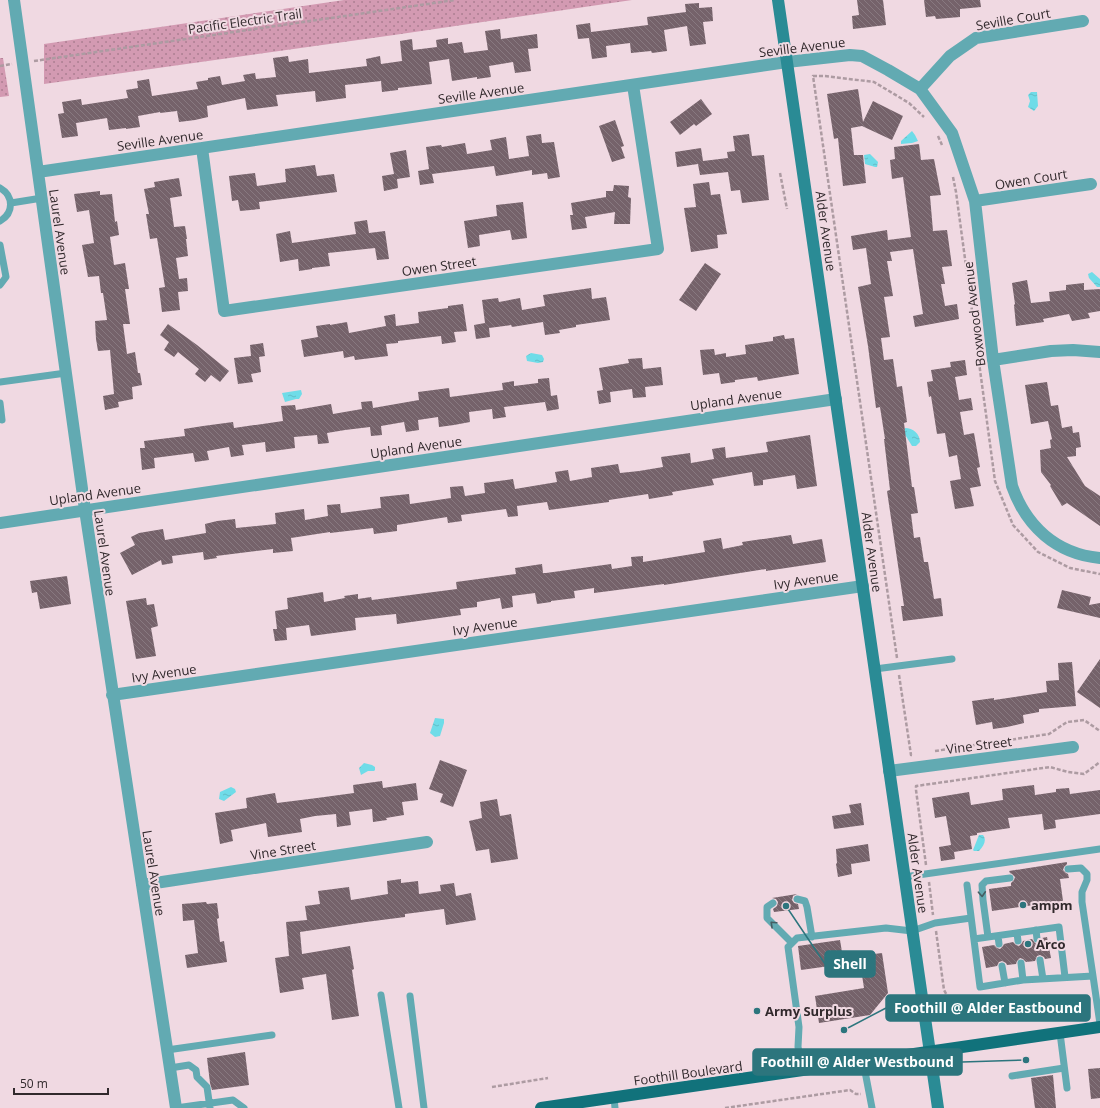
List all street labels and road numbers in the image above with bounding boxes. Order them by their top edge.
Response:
street label: Pacific Electric Trail [187,4,303,38]
street label: Seville Court [974,4,1052,34]
street label: Seville Avenue [758,33,846,61]
street label: Seville Avenue [437,78,525,108]
street label: Seville Avenue [116,125,204,155]
street label: Owen Court [994,164,1069,194]
street label: Laurel Avenue [45,188,75,276]
street label: Alder Avenue [811,190,841,272]
street label: Owen Street [401,252,478,280]
street label: Boxwood Avenue [959,261,989,367]
street label: Upland Avenue [689,384,783,414]
street label: Upland Avenue [369,432,463,462]
street label: Upland Avenue [48,479,142,509]
street label: Laurel Avenue [90,509,120,597]
street label: Alder Avenue [857,511,887,593]
street label: Ivy Avenue [772,567,840,593]
street label: Ivy Avenue [451,613,519,639]
street label: Ivy Avenue [130,660,198,686]
street label: Vine Street [945,732,1013,758]
street label: Laurel Avenue [138,829,170,917]
street label: Alder Avenue [903,832,933,914]
street label: Vine Street [249,836,317,864]
street label: Foothill Boulevard [632,1056,744,1090]

